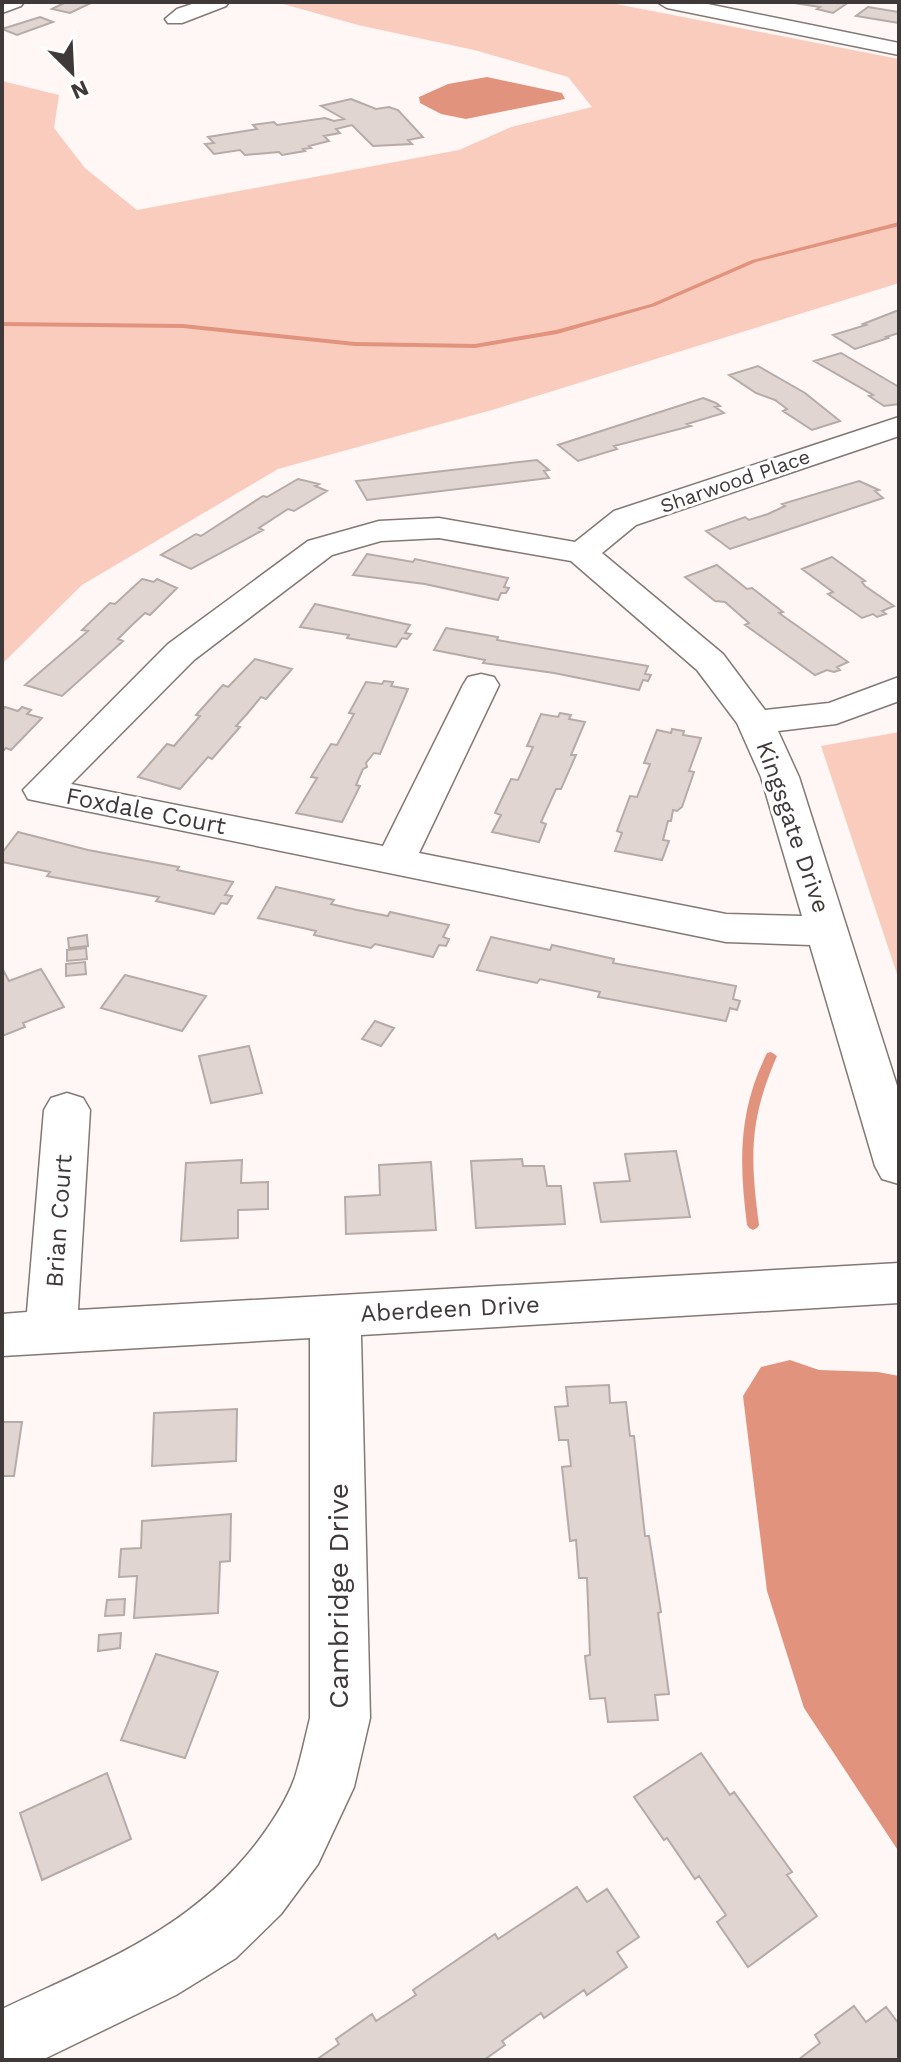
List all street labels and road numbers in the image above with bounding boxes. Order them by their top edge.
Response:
street label: Sharwood Place [657,444,813,518]
street label: Kingsgate Drive [750,737,836,917]
street label: Foxdale Court [64,782,228,840]
street label: Brian Court [40,1154,78,1288]
street label: Aberdeen Drive [360,1290,540,1328]
street label: Cambridge Drive [322,1483,355,1709]

